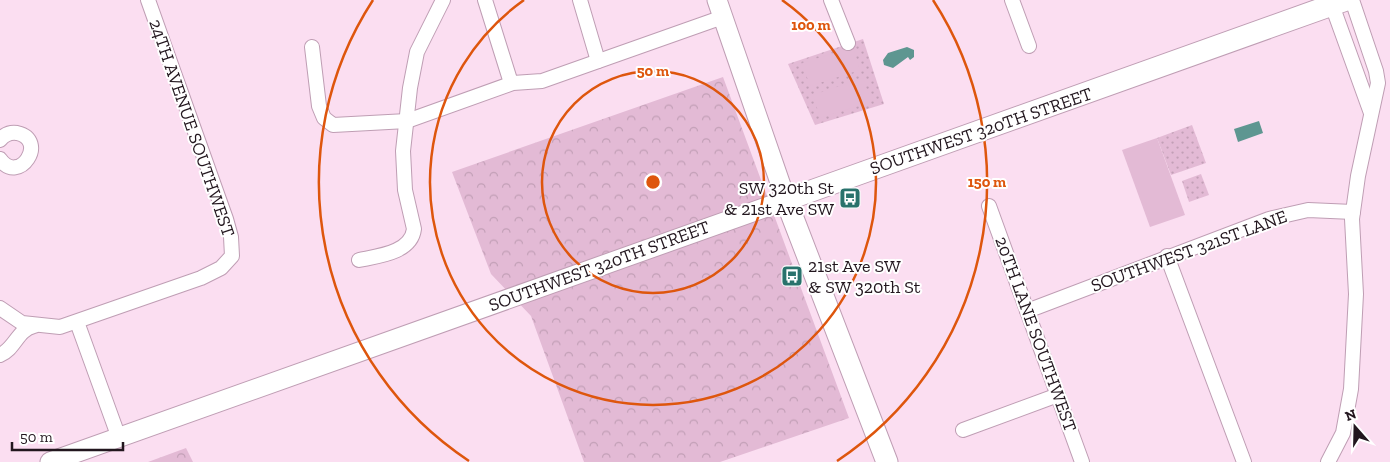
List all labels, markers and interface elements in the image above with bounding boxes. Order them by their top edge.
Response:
street label: 24TH AVENUE SOUTHWEST [144,16,240,240]
text: 100 m [791,16,831,34]
text: 50 m [637,62,669,80]
street label: SOUTHWEST 320TH STREET [867,83,1095,179]
centre of rings [644,173,662,191]
text: 150 m [968,173,1006,191]
place label: SW 320th St & 21st Ave SW [724,177,834,220]
bus stop icon: SW 320th St & 21st Ave SW [838,186,862,210]
street label: SOUTHWEST 321ST LANE [1088,205,1290,297]
street label: SOUTHWEST 320TH STREET [486,216,712,316]
street label: 20TH LANE SOUTHWEST [990,233,1082,435]
place label: 21st Ave SW & SW 320th St [808,255,921,298]
bus stop icon: 21st Ave SW & SW 320th St [780,264,804,288]
north arrow [1330,402,1380,452]
text: N [1343,405,1359,425]
scale bar [12,420,124,452]
text: 50 m [20,428,53,446]

